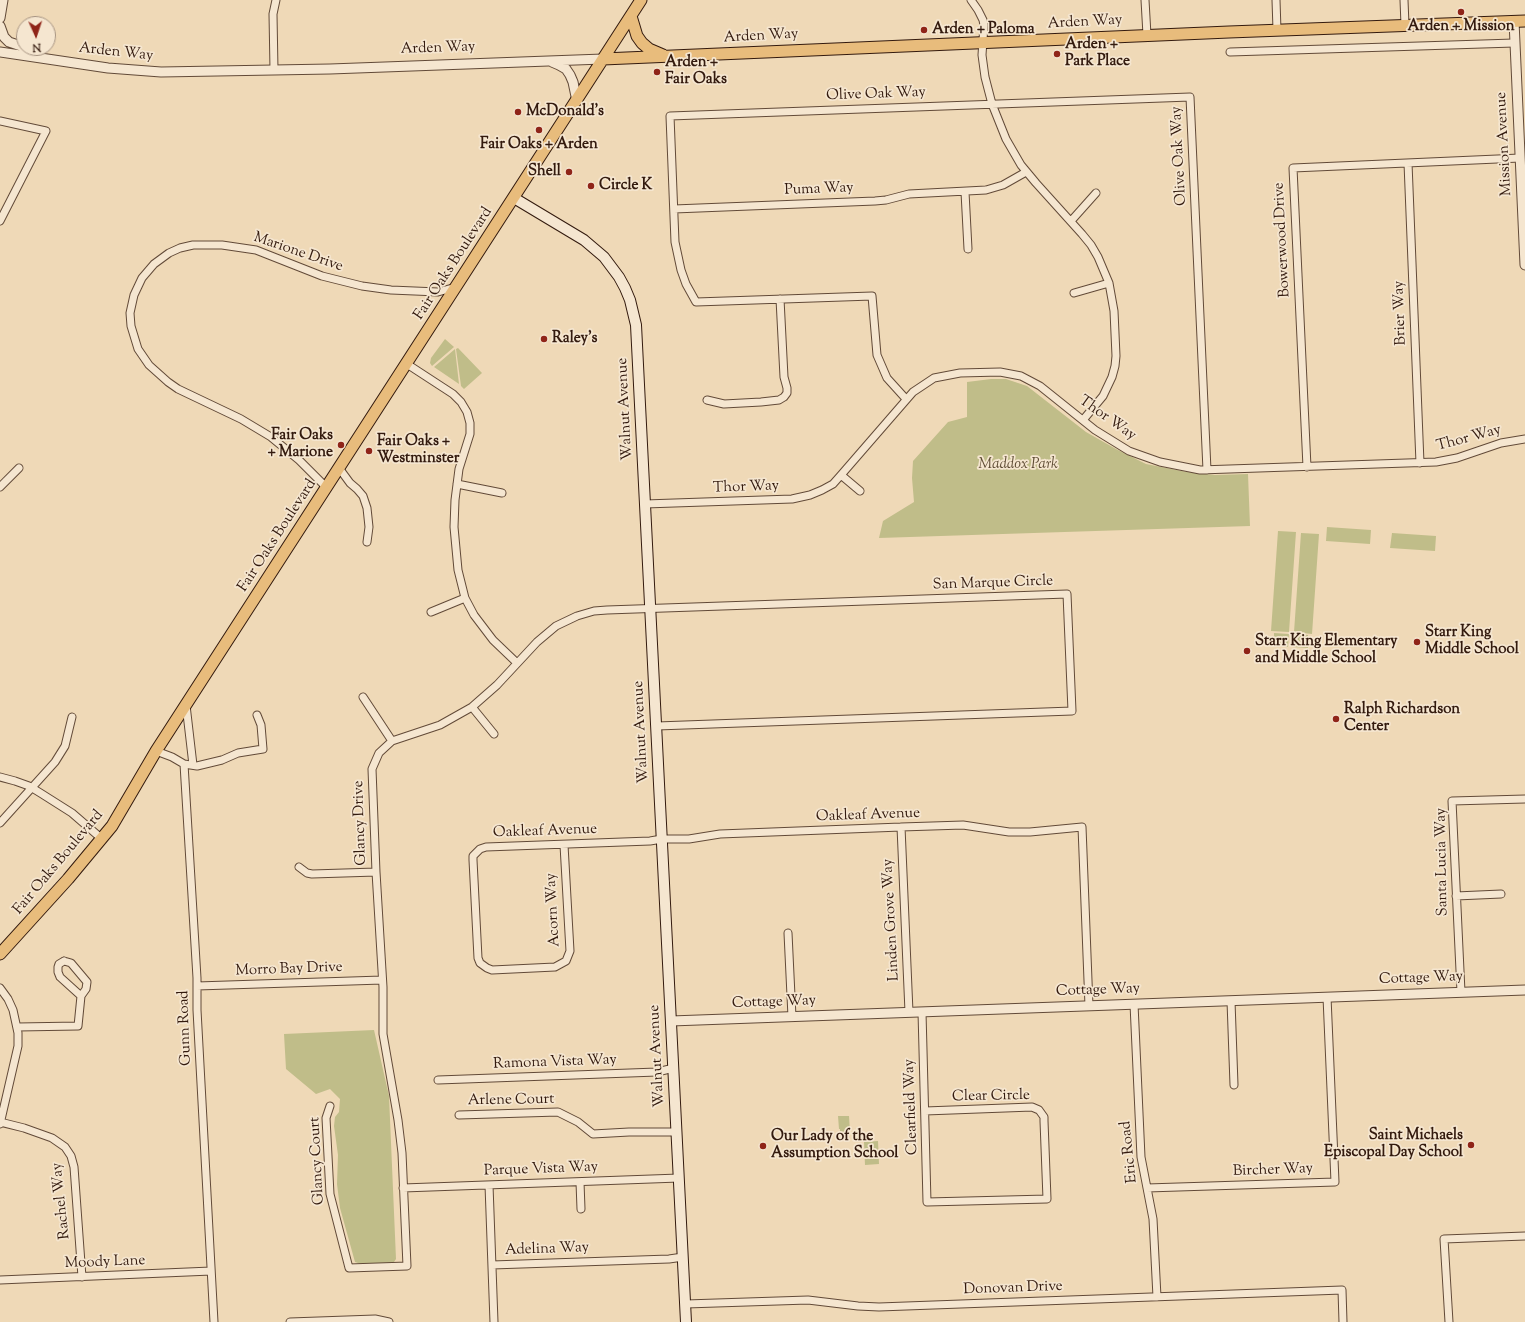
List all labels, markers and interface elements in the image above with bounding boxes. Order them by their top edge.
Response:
marker: Arden + Mission [1456,7,1466,17]
street label: Arden Way [1047,12,1123,34]
north arrow [16,16,56,56]
place label: Arden + Mission [1407,18,1515,36]
place label: Arden + Paloma [932,21,1035,39]
marker: Arden + Paloma [919,25,929,35]
street label: Arden Way [723,26,799,48]
place label: Arden + Park Place [1065,36,1130,71]
text: N [32,39,41,55]
street label: Arden Way [400,39,476,59]
street label: Arden Way [78,40,154,66]
marker: Arden + Park Place [1052,49,1062,59]
place label: Arden + Fair Oaks [665,54,727,89]
marker: Arden + Fair Oaks [652,67,662,77]
street label: Olive Oak Way [826,84,926,106]
street label: Mission Avenue [1493,91,1517,197]
place label: McDonald's [526,103,604,121]
street label: Olive Oak Way [1168,106,1192,206]
marker: McDonald's [513,107,523,117]
marker: Fair Oaks + Arden [534,125,544,135]
place label: Fair Oaks + Arden [480,136,598,154]
place label: Shell [528,163,561,181]
marker: Shell [564,167,574,177]
place label: Circle K [599,177,652,195]
street label: Puma Way [784,180,854,200]
marker: Circle K [586,181,596,191]
street label: Bowerwood Drive [1271,182,1295,298]
street label: Fair Oaks Boulevard [411,204,497,324]
street label: Marione Drive [251,229,345,277]
street label: Brier Way [1391,280,1411,346]
place label: Raley's [552,330,597,348]
marker: Raley's [539,334,549,344]
street label: Walnut Avenue [614,357,638,461]
street label: Thor Way [1075,393,1139,445]
street label: Thor Way [1435,422,1503,456]
place label: Fair Oaks + Marione [268,427,333,462]
place label: Fair Oaks + Westminster [377,433,459,468]
marker: Fair Oaks + Marione [336,440,346,450]
marker: Fair Oaks + Westminster [364,446,374,456]
park label: Maddox Park [978,456,1058,474]
street label: Fair Oaks Boulevard [235,476,321,596]
street label: Thor Way [713,478,779,498]
street label: San Marque Circle [932,573,1054,595]
place label: Starr King Middle School [1425,624,1519,659]
place label: Starr King Elementary and Middle School [1255,633,1398,668]
marker: Starr King Middle School [1412,637,1422,647]
marker: Starr King Elementary and Middle School [1242,646,1252,656]
street label: Walnut Avenue [630,680,654,784]
place label: Ralph Richardson Center [1344,701,1460,736]
marker: Ralph Richardson Center [1331,714,1341,724]
street label: Glancy Drive [351,780,371,866]
street label: Oakleaf Avenue [816,805,920,827]
street label: Fair Oaks Boulevard [10,807,108,919]
street label: Santa Lucia Way [1433,808,1453,916]
street label: Oakleaf Avenue [493,821,597,843]
street label: Linden Grove Way [880,858,904,982]
street label: Acorn Way [543,873,565,947]
street label: Morro Bay Drive [235,959,343,981]
street label: Cottage Way [1379,969,1463,989]
street label: Cottage Way [1056,981,1140,1001]
street label: Gunn Road [176,990,196,1066]
street label: Cottage Way [732,993,816,1013]
street label: Walnut Avenue [646,1004,670,1108]
street label: Ramona Vista Way [493,1052,617,1074]
street label: Clearfield Way [901,1059,923,1155]
street label: Clear Circle [952,1087,1030,1107]
street label: Arlene Court [468,1091,554,1111]
street label: Glancy Court [307,1116,329,1206]
street label: Eric Road [1118,1120,1142,1184]
place label: Saint Michaels Episcopal Day School [1324,1127,1463,1162]
place label: Our Lady of the Assumption School [771,1128,899,1163]
marker: Saint Michaels Episcopal Day School [1466,1140,1476,1150]
marker: Our Lady of the Assumption School [758,1141,768,1151]
street label: Parque Vista Way [484,1159,598,1181]
street label: Bircher Way [1233,1161,1313,1181]
street label: Rachel Way [49,1162,75,1240]
street label: Adelina Way [505,1240,589,1260]
street label: Moody Lane [64,1253,146,1273]
street label: Donovan Drive [963,1278,1063,1300]

